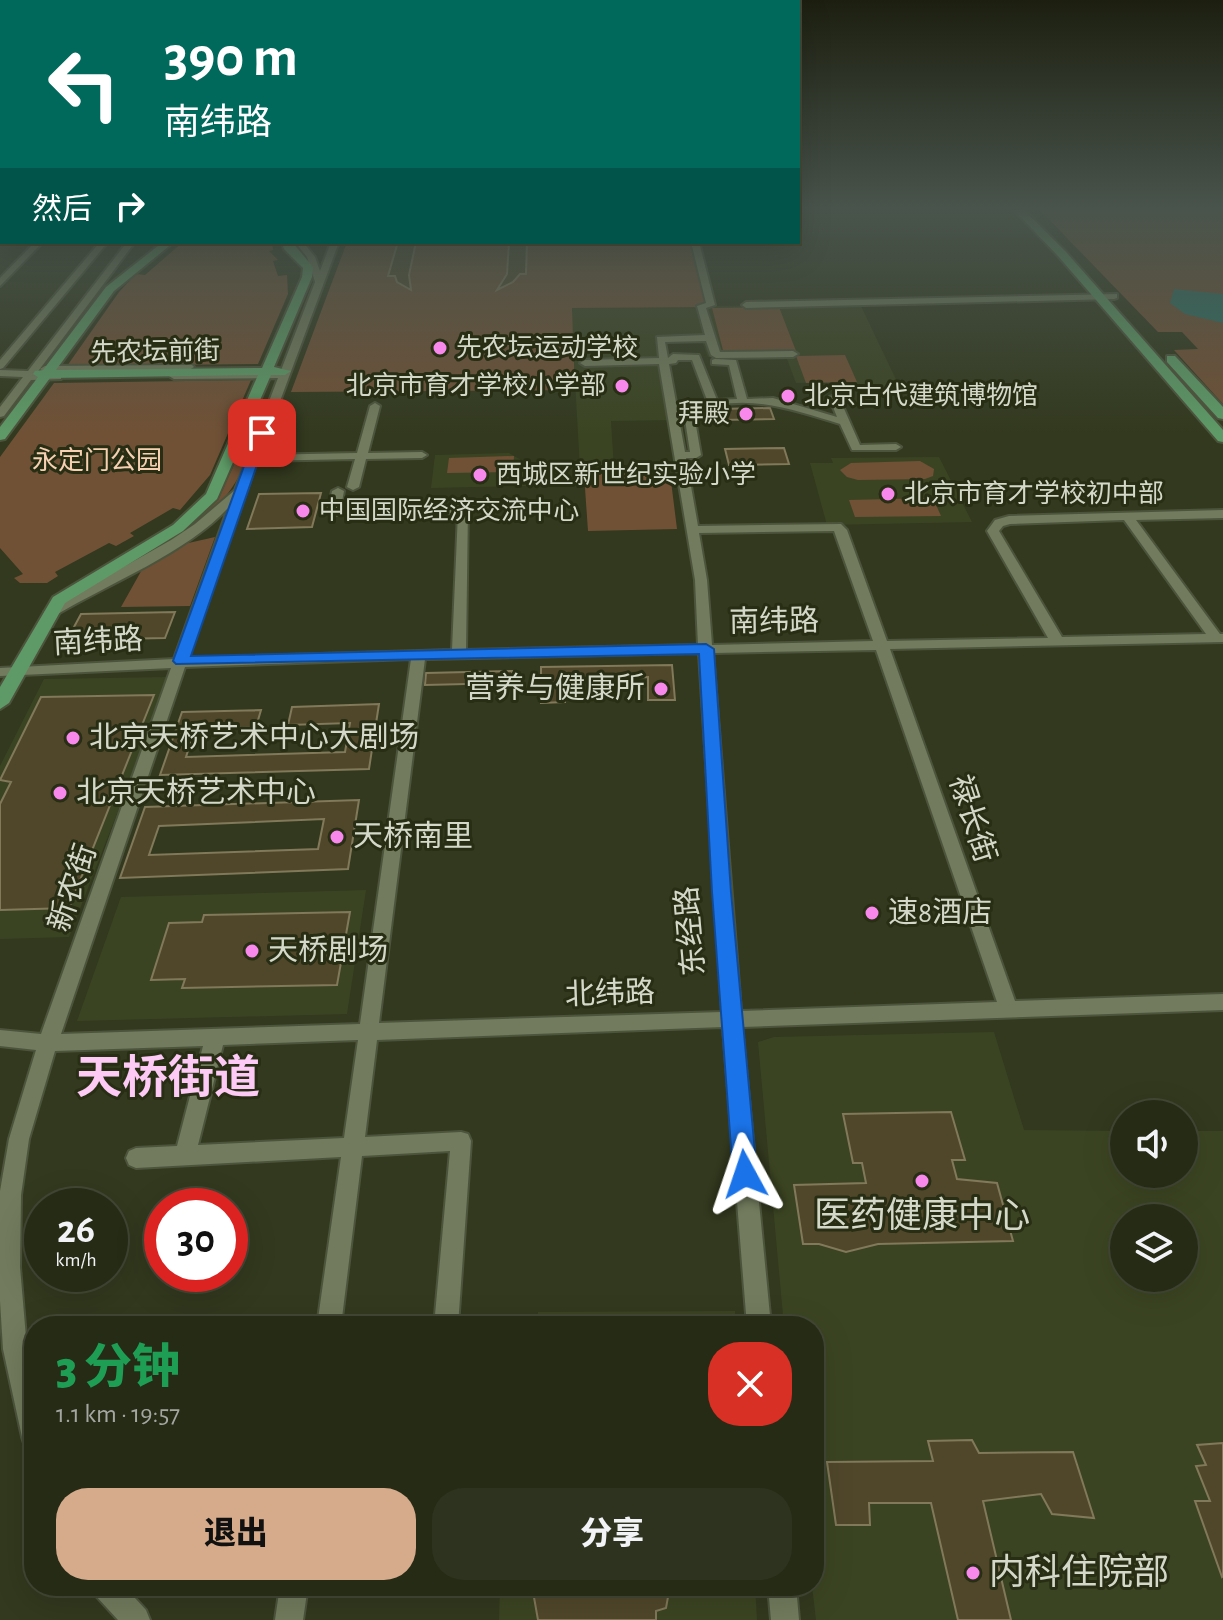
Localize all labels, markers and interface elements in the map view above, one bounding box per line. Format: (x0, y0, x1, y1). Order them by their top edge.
text: 390 m (164, 30, 298, 86)
icon: left (32, 32, 136, 136)
text: 南纬路 (164, 105, 272, 141)
icon: right (108, 184, 152, 228)
text: 然后 (32, 195, 92, 225)
place label: 先农坛运动学校 (456, 333, 638, 361)
street label: 先农坛前街 (90, 336, 220, 366)
marker: 先农坛运动学校 (431, 339, 449, 357)
place label: 北京市育才学校小学部 (346, 371, 606, 399)
marker: 北京市育才学校小学部 (613, 377, 631, 395)
place label: 北京古代建筑博物馆 (804, 381, 1038, 409)
marker: 北京古代建筑博物馆 (779, 387, 797, 405)
pin (228, 399, 296, 467)
place label: 拜殿 (678, 400, 730, 427)
marker: 拜殿 (737, 405, 755, 423)
icon: arrive (240, 411, 284, 455)
park label: 永定门公园 (32, 447, 162, 474)
place label: 西城区新世纪实验小学 (496, 460, 756, 488)
marker: 西城区新世纪实验小学 (471, 466, 489, 484)
place label: 北京市育才学校初中部 (904, 479, 1164, 507)
marker: 北京市育才学校初中部 (879, 485, 897, 503)
place label: 中国国际经济交流中心 (319, 496, 579, 524)
marker: 中国国际经济交流中心 (294, 502, 312, 520)
street label: 南纬路 (729, 604, 819, 638)
street label: 南纬路 (52, 623, 144, 659)
place label: 营养与健康所 (465, 672, 645, 704)
marker: 营养与健康所 (652, 680, 670, 698)
place label: 北京天桥艺术中心大剧场 (89, 721, 419, 753)
marker: 北京天桥艺术中心大剧场 (64, 729, 82, 747)
street label: 禄长街 (944, 771, 1002, 866)
place label: 北京天桥艺术中心 (76, 776, 316, 808)
marker: 北京天桥艺术中心 (51, 784, 69, 802)
place label: 天桥南里 (353, 820, 473, 852)
marker: 天桥南里 (328, 828, 346, 846)
street label: 新农街 (42, 840, 102, 935)
street label: 东经路 (670, 885, 710, 977)
place label: 速8酒店 (888, 896, 992, 928)
marker: 速8酒店 (863, 904, 881, 922)
place label: 天桥剧场 (268, 934, 388, 966)
marker: 天桥剧场 (243, 942, 261, 960)
street label: 北纬路 (564, 975, 655, 1011)
district label: 天桥街道 (76, 1053, 260, 1102)
map controls (1110, 1100, 1198, 1292)
button: sound (1110, 1100, 1198, 1188)
position arrow (703, 1132, 787, 1216)
marker: 医药健康中心 (913, 1172, 931, 1190)
speed limit sign: 30 (144, 1188, 248, 1292)
place label: 医药健康中心 (814, 1196, 1030, 1234)
button: layers (1110, 1204, 1198, 1292)
text: 26 (57, 1210, 95, 1250)
text: km/h (55, 1250, 97, 1270)
button: close (708, 1342, 792, 1426)
text: 3 分钟 (56, 1345, 180, 1393)
text: 1.1 km · 19:57 (56, 1401, 180, 1427)
button: 退出 (56, 1488, 416, 1580)
button: 分享 (432, 1488, 792, 1580)
place label: 内科住院部 (989, 1553, 1169, 1591)
marker: 内科住院部 (964, 1564, 982, 1582)

